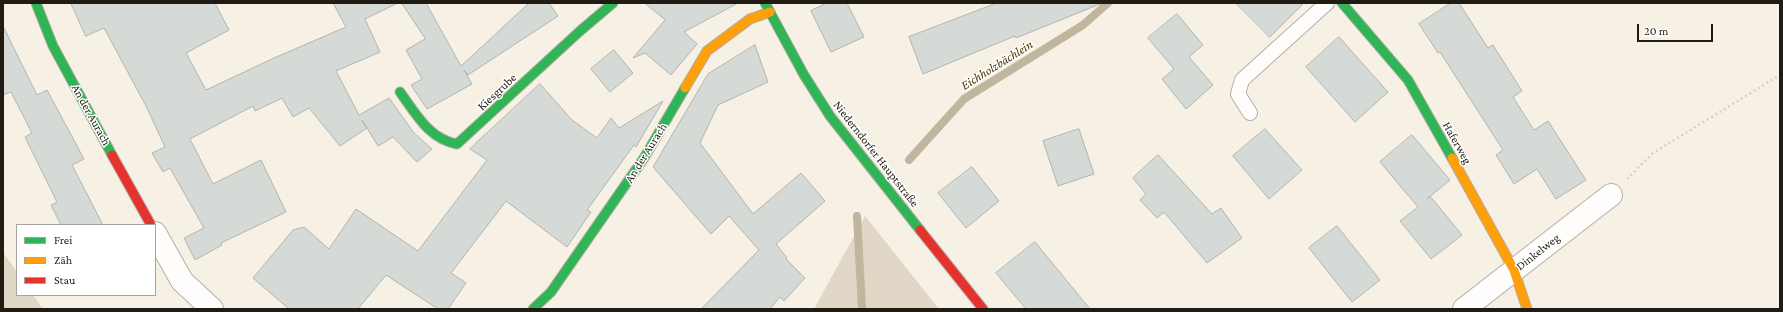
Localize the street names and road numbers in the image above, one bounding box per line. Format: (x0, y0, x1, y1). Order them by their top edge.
street label: Kiesgrube (475, 70, 519, 114)
street label: An der Aurach (68, 82, 114, 148)
street label: Niederndorfer Hauptstraße (830, 98, 922, 210)
street label: Haferweg (1439, 119, 1475, 167)
street label: An der Aurach (622, 121, 670, 185)
street label: Dinkelweg (1513, 230, 1563, 274)

